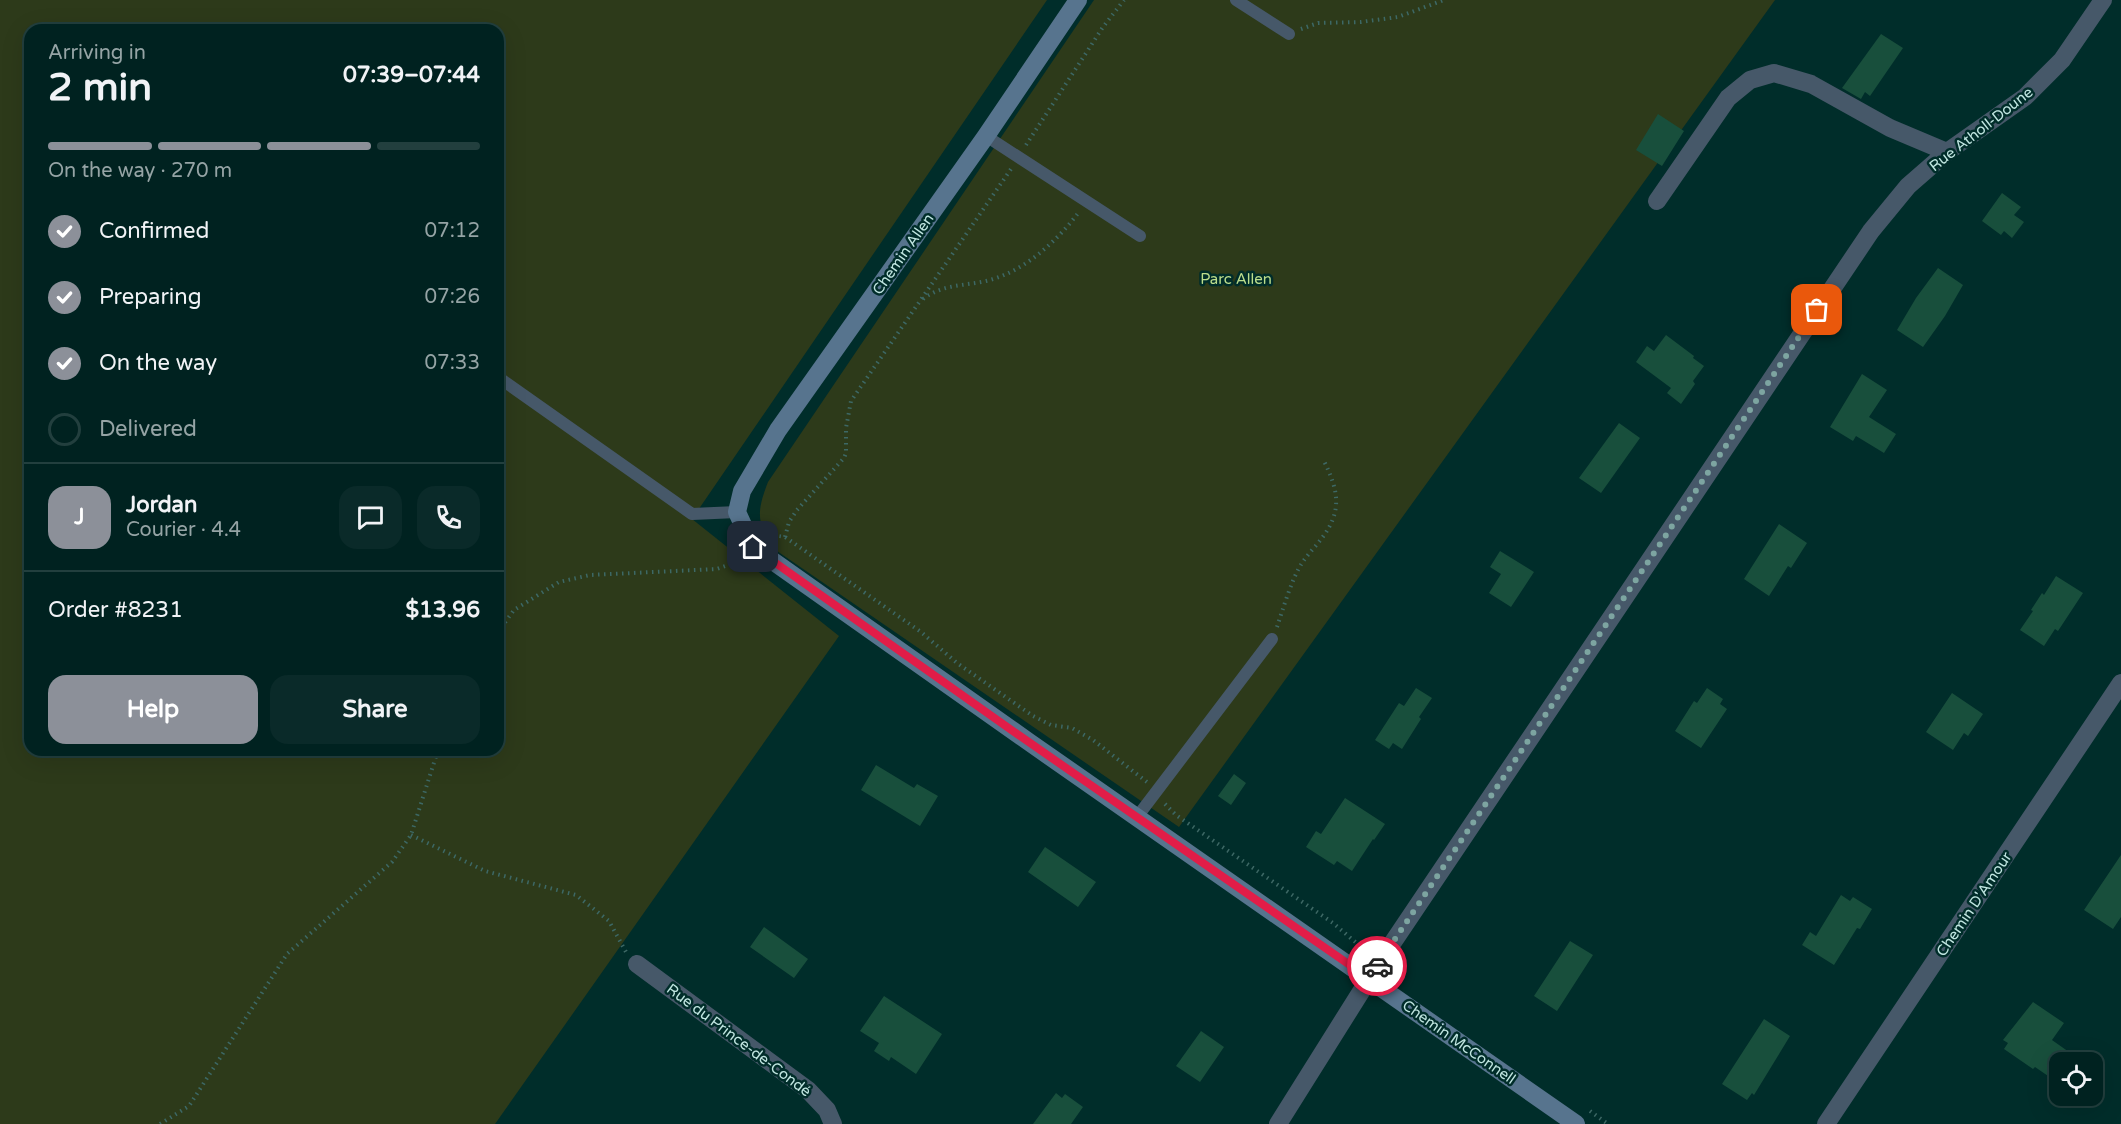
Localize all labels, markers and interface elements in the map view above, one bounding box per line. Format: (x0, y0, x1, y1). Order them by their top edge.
text: Arriving in (48, 41, 146, 65)
text: 07:39–07:44 (343, 62, 480, 88)
text: 2 min (48, 64, 152, 111)
street label: Rue Atholl-Doune (1926, 83, 2036, 175)
text: On the way · 270 m (48, 159, 232, 183)
street label: Chemin Allen (868, 210, 938, 298)
icon: check (48, 215, 81, 248)
text: Confirmed (99, 218, 209, 244)
text: 07:12 (425, 219, 480, 243)
park label: Parc Allen (1200, 270, 1272, 288)
icon: check (48, 281, 81, 314)
text: Preparing (99, 284, 202, 310)
pin (1791, 284, 1842, 335)
text: 07:26 (425, 285, 480, 309)
icon: bag (1800, 293, 1833, 326)
icon: check (48, 347, 81, 380)
text: On the way (99, 350, 217, 376)
text: 07:33 (425, 351, 480, 375)
text: Delivered (99, 416, 197, 442)
button: chat (339, 486, 402, 549)
button: phone (417, 486, 480, 549)
text: Jordan (126, 492, 197, 518)
text: J (74, 504, 85, 530)
text: Courier · 4.4 (126, 518, 241, 542)
pin (727, 521, 778, 572)
icon: home (736, 530, 769, 563)
text: Order #8231 (48, 597, 183, 623)
text: $13.96 (405, 597, 480, 623)
button: Help (48, 675, 258, 744)
button: Share (270, 675, 480, 744)
street label: Chemin D'Amour (1932, 848, 2016, 960)
courier (1347, 936, 1407, 996)
icon: car (1361, 950, 1394, 983)
street label: Rue du Prince-de-Condé (663, 980, 815, 1100)
street label: Chemin McConnell (1399, 996, 1519, 1088)
map controls (2049, 1052, 2103, 1106)
button: locate (2049, 1052, 2103, 1106)

